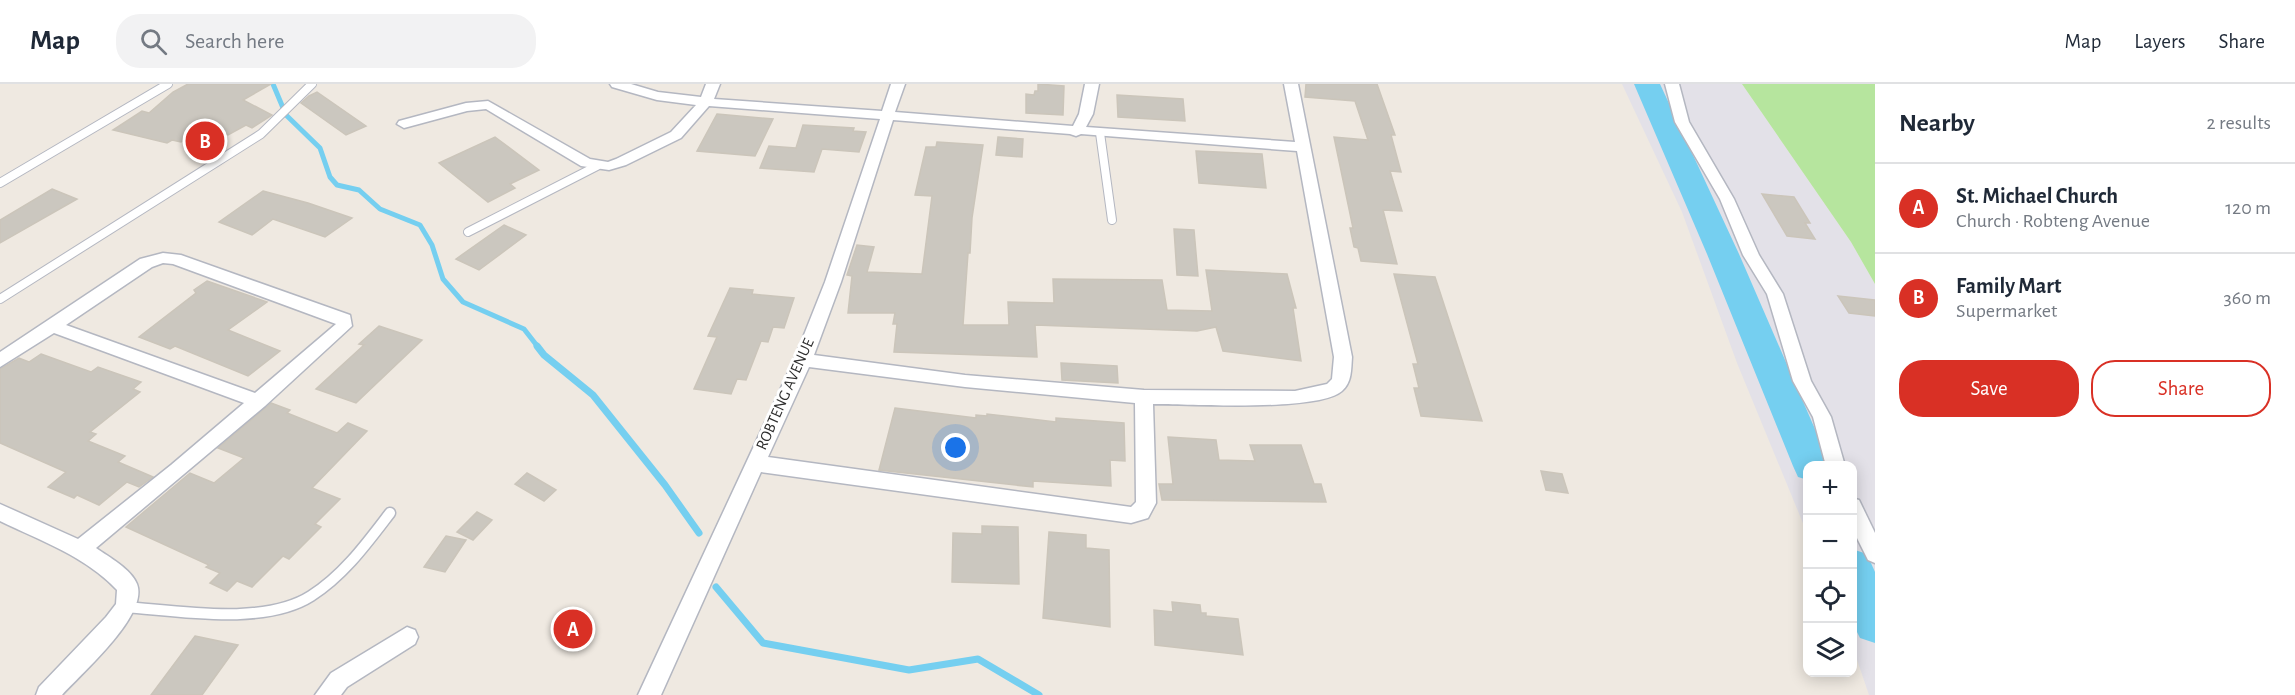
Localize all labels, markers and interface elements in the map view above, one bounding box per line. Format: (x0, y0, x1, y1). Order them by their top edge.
search box (116, 14, 536, 68)
icon: search (137, 25, 170, 58)
text: Map (30, 27, 80, 55)
text: Search here (185, 30, 284, 52)
text: Map (2065, 31, 2101, 52)
text: Layers (2134, 31, 2185, 52)
text: Share (2218, 31, 2265, 52)
text: Nearby (1899, 110, 1975, 136)
text: 2 results (2207, 113, 2271, 133)
pin: B (186, 118, 224, 164)
text: St. Michael Church (1956, 185, 2118, 207)
text: A (1913, 198, 1925, 218)
text: 120 m (2225, 198, 2271, 218)
text: Church · Robteng Avenue (1956, 211, 2150, 231)
text: Family Mart (1956, 275, 2061, 297)
text: B (1913, 288, 1924, 308)
text: 360 m (2224, 288, 2271, 308)
text: Supermarket (1956, 301, 2057, 321)
street label: ROBTENG AVENUE (753, 336, 817, 452)
button: Save (1899, 360, 2079, 417)
button: Share (2091, 360, 2271, 417)
your location (941, 433, 970, 462)
map controls (1803, 461, 1857, 677)
button: + (1803, 461, 1857, 515)
button: − (1803, 515, 1857, 569)
button: locate (1803, 569, 1857, 623)
pin: A (554, 606, 592, 652)
button: layers (1803, 623, 1857, 677)

